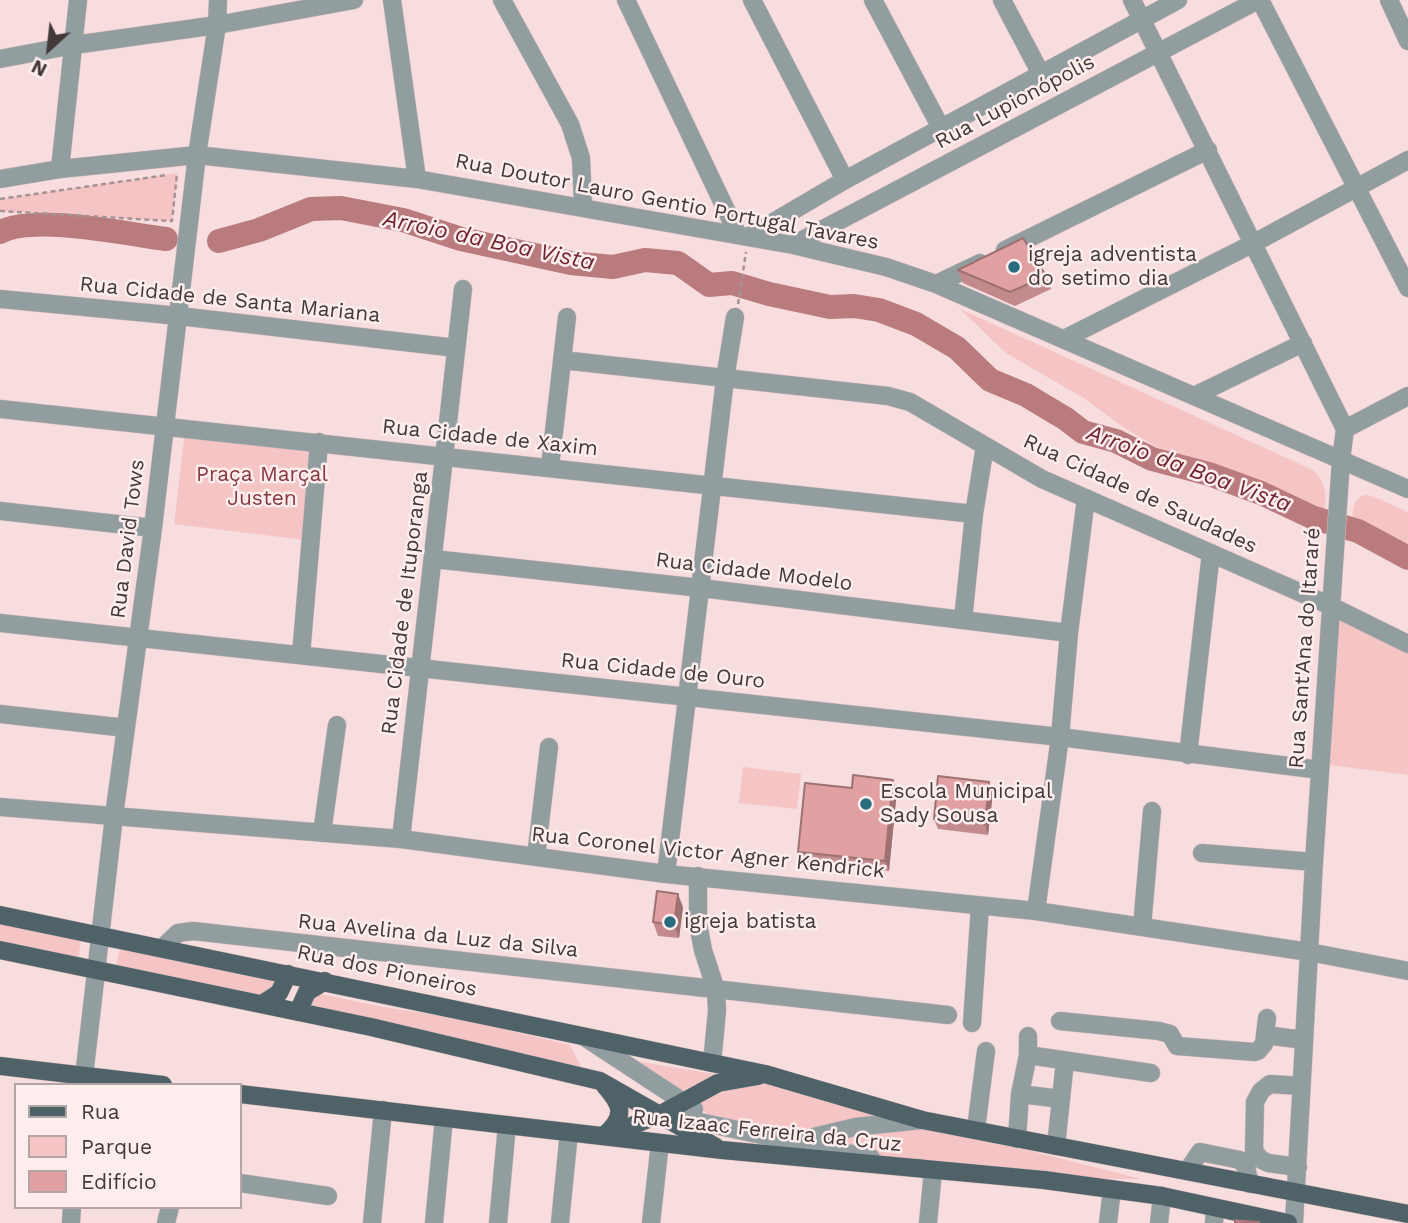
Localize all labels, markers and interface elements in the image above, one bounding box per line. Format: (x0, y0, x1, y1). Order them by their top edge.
north arrow (14, 14, 84, 84)
street label: Rua Lupionópolis (931, 49, 1099, 155)
text: N (28, 55, 51, 82)
street label: Rua Doutor Lauro Gentio Portugal Tavares (453, 149, 881, 255)
water label: Arroio da Boa Vista (381, 205, 597, 277)
place label: igreja adventista do setimo dia (1028, 242, 1197, 292)
marker: igreja adventista do setimo dia (1006, 259, 1022, 275)
street label: Rua Cidade de Santa Mariana (78, 272, 382, 328)
street label: Rua Cidade de Xaxim (381, 414, 599, 462)
water label: Arroio da Boa Vista (1083, 419, 1295, 519)
street label: Rua Cidade de Saudades (1019, 429, 1261, 559)
street label: Rua David Tows (106, 458, 150, 620)
park label: Praça Marçal Justen (196, 462, 328, 512)
street label: Rua Cidade de Ituporanga (376, 470, 434, 736)
street label: Rua Sant'Ana do Itararé (1284, 527, 1326, 769)
street label: Rua Cidade Modelo (654, 547, 854, 597)
street label: Rua Cidade de Ouro (560, 648, 766, 694)
place label: Escola Municipal Sady Sousa (880, 779, 1052, 829)
marker: Escola Municipal Sady Sousa (858, 796, 874, 812)
street label: Rua Coronel Victor Agner Kendrick (530, 822, 886, 884)
street label: Rua Avelina da Luz da Silva (297, 909, 579, 963)
place label: igreja batista (684, 909, 817, 935)
marker: igreja batista (662, 914, 678, 930)
street label: Rua dos Pioneiros (295, 940, 479, 1002)
legend (14, 1083, 242, 1209)
text: Rua (81, 1099, 120, 1124)
street label: Rua Izaac Ferreira da Cruz (631, 1104, 903, 1158)
text: Parque (81, 1134, 152, 1159)
text: Edifício (81, 1169, 157, 1194)

